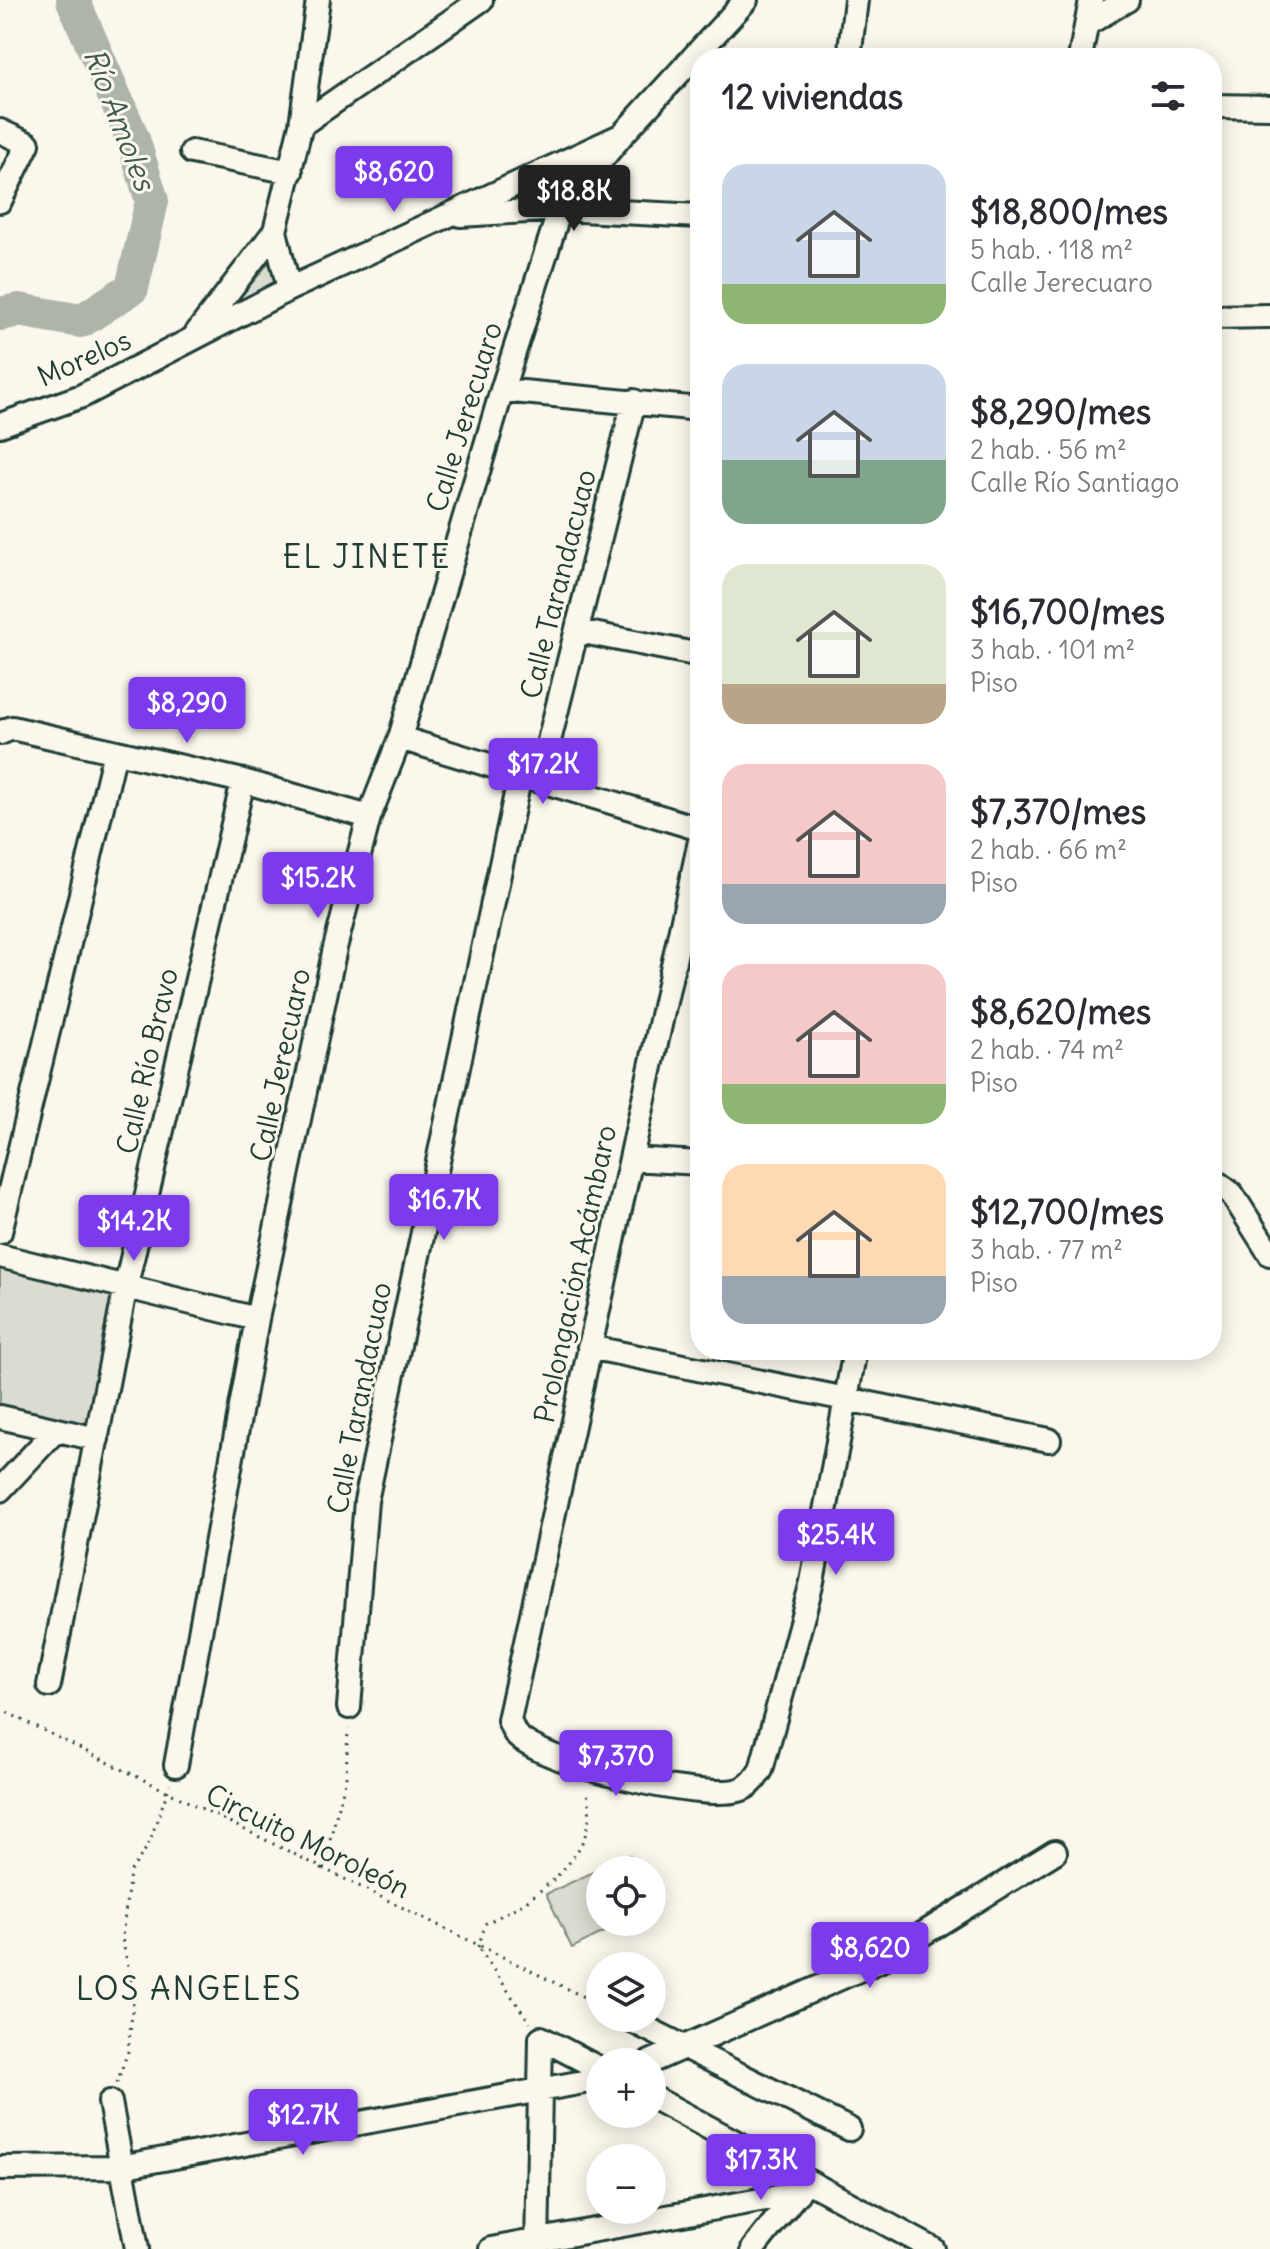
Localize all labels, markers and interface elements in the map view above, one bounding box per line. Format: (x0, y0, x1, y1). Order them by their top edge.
water label: Río Amoles (76, 43, 165, 197)
icon: filters (1146, 74, 1190, 118)
text: 12 viviendas (722, 75, 903, 118)
pin: $8,620 (329, 146, 459, 214)
text: $8,620 (353, 155, 435, 188)
pin: $18.8K (509, 165, 639, 233)
text: $18.8K (536, 174, 612, 207)
text: $18,800/mes (970, 190, 1168, 233)
icon: home (786, 196, 882, 292)
text: 5 hab. · 118 m² (970, 233, 1133, 266)
text: Calle Jerecuaro (970, 266, 1153, 299)
street label: Calle Jerecuaro (418, 318, 510, 516)
street label: Morelos (32, 321, 136, 395)
text: $8,290/mes (970, 390, 1151, 433)
icon: home (786, 396, 882, 492)
text: 2 hab. · 56 m² (970, 433, 1127, 466)
street label: Calle Tarandacuao (512, 466, 604, 702)
text: Calle Río Santiago (970, 466, 1179, 499)
district label: EL JINETE (282, 536, 452, 577)
text: $16,700/mes (970, 590, 1165, 633)
icon: home (786, 596, 882, 692)
text: 3 hab. · 101 m² (970, 633, 1135, 666)
text: Piso (970, 666, 1018, 699)
pin: $8,290 (122, 677, 252, 745)
text: $8,290 (146, 686, 228, 719)
pin: $17.2K (478, 738, 608, 806)
text: $17.2K (507, 747, 579, 780)
text: $7,370/mes (970, 790, 1146, 833)
icon: home (786, 796, 882, 892)
text: 2 hab. · 66 m² (970, 833, 1127, 866)
pin: $15.2K (253, 852, 383, 920)
text: $15.2K (281, 861, 355, 894)
text: Piso (970, 866, 1018, 899)
street label: Calle Río Bravo (108, 965, 186, 1157)
street label: Calle Jerecuaro (242, 965, 318, 1165)
text: $8,620/mes (970, 990, 1151, 1033)
icon: home (786, 996, 882, 1092)
text: 2 hab. · 74 m² (970, 1033, 1124, 1066)
text: Piso (970, 1066, 1018, 1099)
street label: Prolongación Acámbaro (526, 1122, 624, 1426)
pin: $16.7K (379, 1174, 509, 1242)
text: $16.7K (407, 1183, 481, 1216)
text: $12,700/mes (970, 1190, 1164, 1233)
pin: $14.2K (69, 1195, 199, 1263)
icon: home (786, 1196, 882, 1292)
text: $14.2K (96, 1204, 172, 1237)
text: 3 hab. · 77 m² (970, 1233, 1123, 1266)
text: Piso (970, 1266, 1018, 1299)
street label: Calle Tarandacuao (319, 1279, 399, 1517)
pin: $25.4K (771, 1509, 901, 1577)
text: $25.4K (796, 1518, 876, 1551)
pin: $7,370 (551, 1730, 681, 1798)
text: $7,370 (577, 1739, 655, 1772)
street label: Circuito Moroleón (200, 1776, 416, 1906)
map controls (586, 1856, 666, 2224)
button: locate (586, 1856, 666, 1936)
pin: $8,620 (805, 1922, 935, 1990)
text: $8,620 (829, 1931, 911, 1964)
button: layers (586, 1952, 666, 2032)
district label: LOS ANGELES (76, 1968, 302, 2009)
button: + (586, 2048, 666, 2128)
pin: $12.7K (238, 2089, 368, 2157)
text: $12.7K (267, 2098, 339, 2131)
pin: $17.3K (696, 2134, 826, 2202)
text: $17.3K (724, 2143, 798, 2176)
button: − (586, 2144, 666, 2224)

